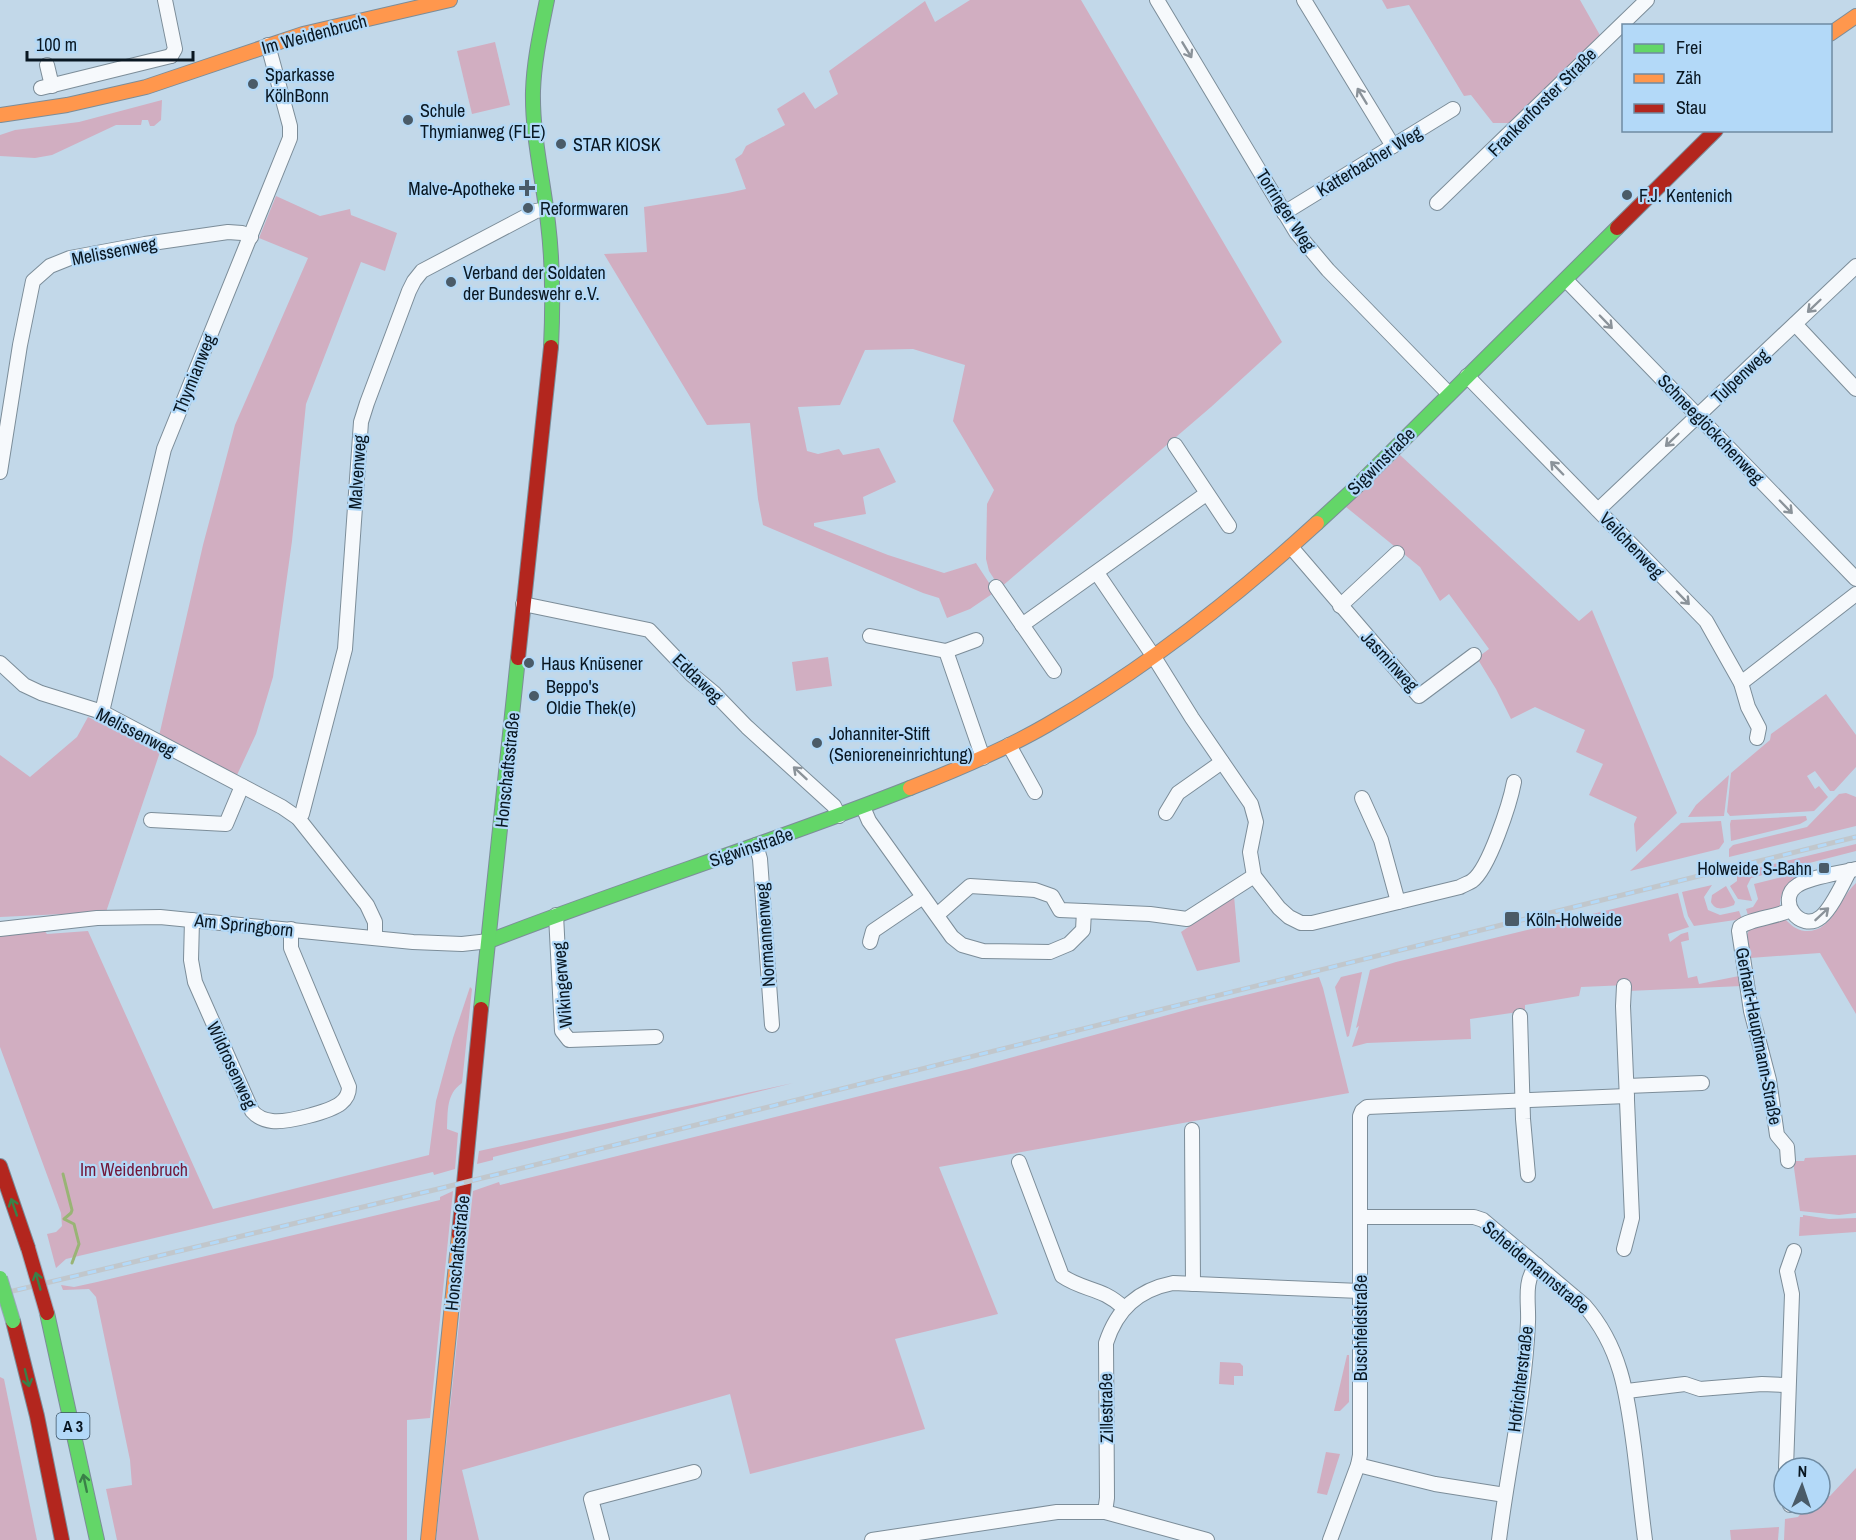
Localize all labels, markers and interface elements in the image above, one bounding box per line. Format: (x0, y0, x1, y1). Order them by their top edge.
street label: Im Weidenbruch (259, 8, 369, 60)
scale bar (27, 24, 194, 62)
legend (1622, 24, 1832, 132)
text: 100 m (36, 32, 77, 57)
text: Frei (1676, 35, 1702, 60)
one-way arrow (1181, 41, 1193, 58)
street label: Frankenforster Straße (1482, 42, 1602, 162)
place label: Sparkasse KölnBonn (265, 62, 335, 108)
text: Zäh (1676, 65, 1701, 90)
marker: Sparkasse KölnBonn (246, 77, 260, 91)
one-way arrow (1356, 88, 1368, 105)
text: Stau (1676, 95, 1706, 120)
place label: Schule Thymianweg (FLE) (420, 98, 546, 144)
marker: Schule Thymianweg (FLE) (401, 113, 415, 127)
street label: Katterbacher Weg (1312, 119, 1427, 202)
place label: STAR KIOSK (573, 132, 661, 157)
marker: STAR KIOSK (554, 137, 568, 151)
street label: Torringer Weg (1250, 164, 1322, 257)
place label: Malve-Apotheke (408, 176, 515, 201)
marker: Malve-Apotheke (520, 181, 534, 195)
place label: F.J. Kentenich (1639, 183, 1733, 208)
marker: F.J. Kentenich (1620, 188, 1634, 202)
place label: Reformwaren (540, 196, 629, 221)
marker: Reformwaren (521, 201, 535, 215)
street label: Melissenweg (69, 230, 159, 271)
place label: Verband der Soldaten der Bundeswehr e.V. (463, 260, 606, 306)
marker: Verband der Soldaten der Bundeswehr e.V. (444, 275, 458, 289)
one-way arrow (1806, 299, 1821, 314)
one-way arrow (1599, 314, 1614, 329)
street label: Thymianweg (167, 329, 222, 418)
street label: Tulpenweg (1706, 342, 1775, 409)
street label: Schneeglöckchenweg (1652, 369, 1770, 490)
street label: Sigwinstraße (1341, 421, 1421, 501)
street label: Malvenweg (342, 433, 372, 510)
one-way arrow (1665, 433, 1680, 447)
one-way arrow (1550, 461, 1565, 476)
one-way arrow (1779, 499, 1793, 514)
street label: Veilchenweg (1594, 506, 1671, 584)
one-way arrow (1676, 590, 1690, 605)
street label: Jasminweg (1355, 625, 1425, 697)
street label: Eddaweg (667, 648, 729, 709)
place label: Haus Knüsener (541, 651, 643, 676)
marker: Haus Knüsener (522, 656, 536, 670)
place label: Beppo's Oldie Thek(e) (546, 674, 636, 720)
marker: Beppo's Oldie Thek(e) (527, 689, 541, 703)
street label: Melissenweg (92, 701, 181, 763)
street label: Honschaftsstraße (489, 711, 525, 829)
place label: Johanniter-Stift (Senioreneinrichtung) (829, 721, 973, 767)
marker: Johanniter-Stift (Senioreneinrichtung) (810, 736, 824, 750)
one-way arrow (792, 766, 807, 781)
street label: Sigwinstraße (706, 821, 796, 873)
place label: Holweide S-Bahn (1697, 856, 1812, 881)
marker: Holweide S-Bahn (1817, 861, 1831, 875)
street label: Normannenweg (749, 881, 781, 988)
street label: Am Springborn (192, 907, 295, 943)
place label: Köln-Holweide (1526, 907, 1622, 932)
one-way arrow (1814, 907, 1829, 921)
marker: Köln-Holweide (1503, 910, 1521, 928)
street label: Wikingerweg (546, 940, 578, 1029)
street label: Gerhart-Hauptmann-Straße (1730, 945, 1788, 1127)
street label: Wildrosenweg (201, 1017, 263, 1113)
park label: Im Weidenbruch (80, 1157, 188, 1182)
street label: Honschaftsstraße (439, 1194, 475, 1312)
one-way arrow (8, 1198, 19, 1217)
street label: Scheidemannstraße (1477, 1215, 1595, 1319)
one-way arrow (32, 1271, 43, 1290)
street label: Buschfeldstraße (1348, 1275, 1373, 1381)
street label: Hofrichterstraße (1501, 1325, 1539, 1433)
one-way arrow (22, 1368, 33, 1387)
street label: Zillestraße (1093, 1373, 1119, 1443)
road number: A 3 (56, 1413, 90, 1439)
north arrow (1772, 1456, 1832, 1516)
text: N (1797, 1460, 1808, 1482)
one-way arrow (78, 1473, 90, 1492)

